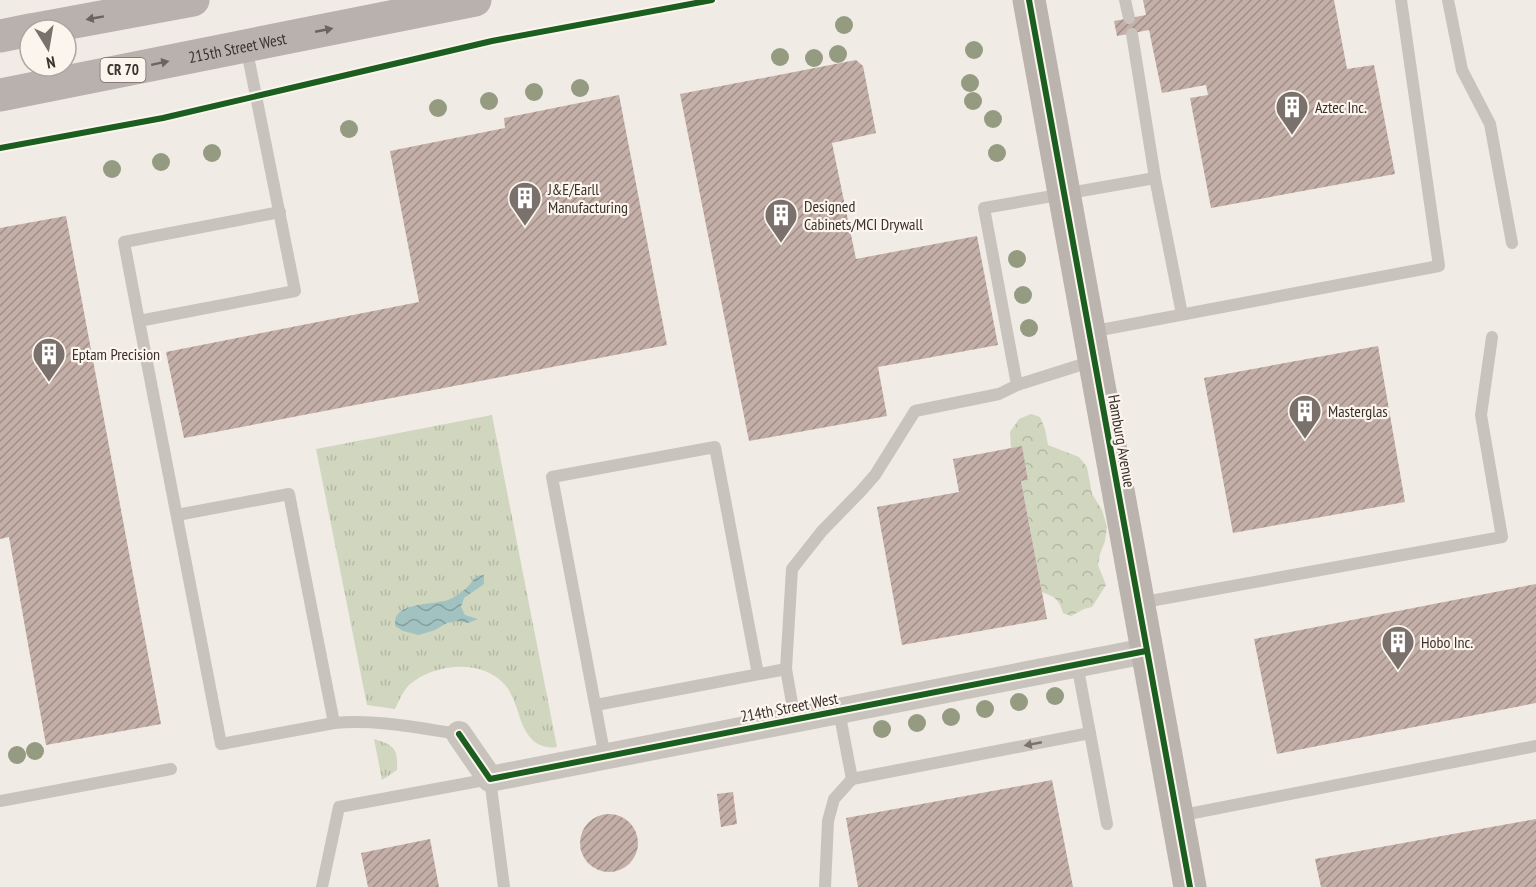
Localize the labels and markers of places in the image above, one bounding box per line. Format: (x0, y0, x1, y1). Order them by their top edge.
building icon: Aztec Inc. (1274, 89, 1310, 136)
place label: Aztec Inc. (1315, 97, 1367, 117)
place label: J&E/Earll Manufacturing (547, 179, 628, 217)
building icon: J&E/Earll Manufacturing (507, 180, 543, 227)
place label: Designed Cabinets/MCI Drywall (804, 196, 923, 234)
building icon: Designed Cabinets/MCI Drywall (763, 197, 799, 244)
building icon: Eptam Precision (31, 336, 67, 383)
place label: Eptam Precision (72, 344, 160, 364)
building icon: Masterglas (1287, 393, 1323, 440)
place label: Masterglas (1328, 401, 1388, 421)
building icon: Hobo Inc. (1380, 624, 1416, 671)
place label: Hobo Inc. (1421, 632, 1473, 652)

